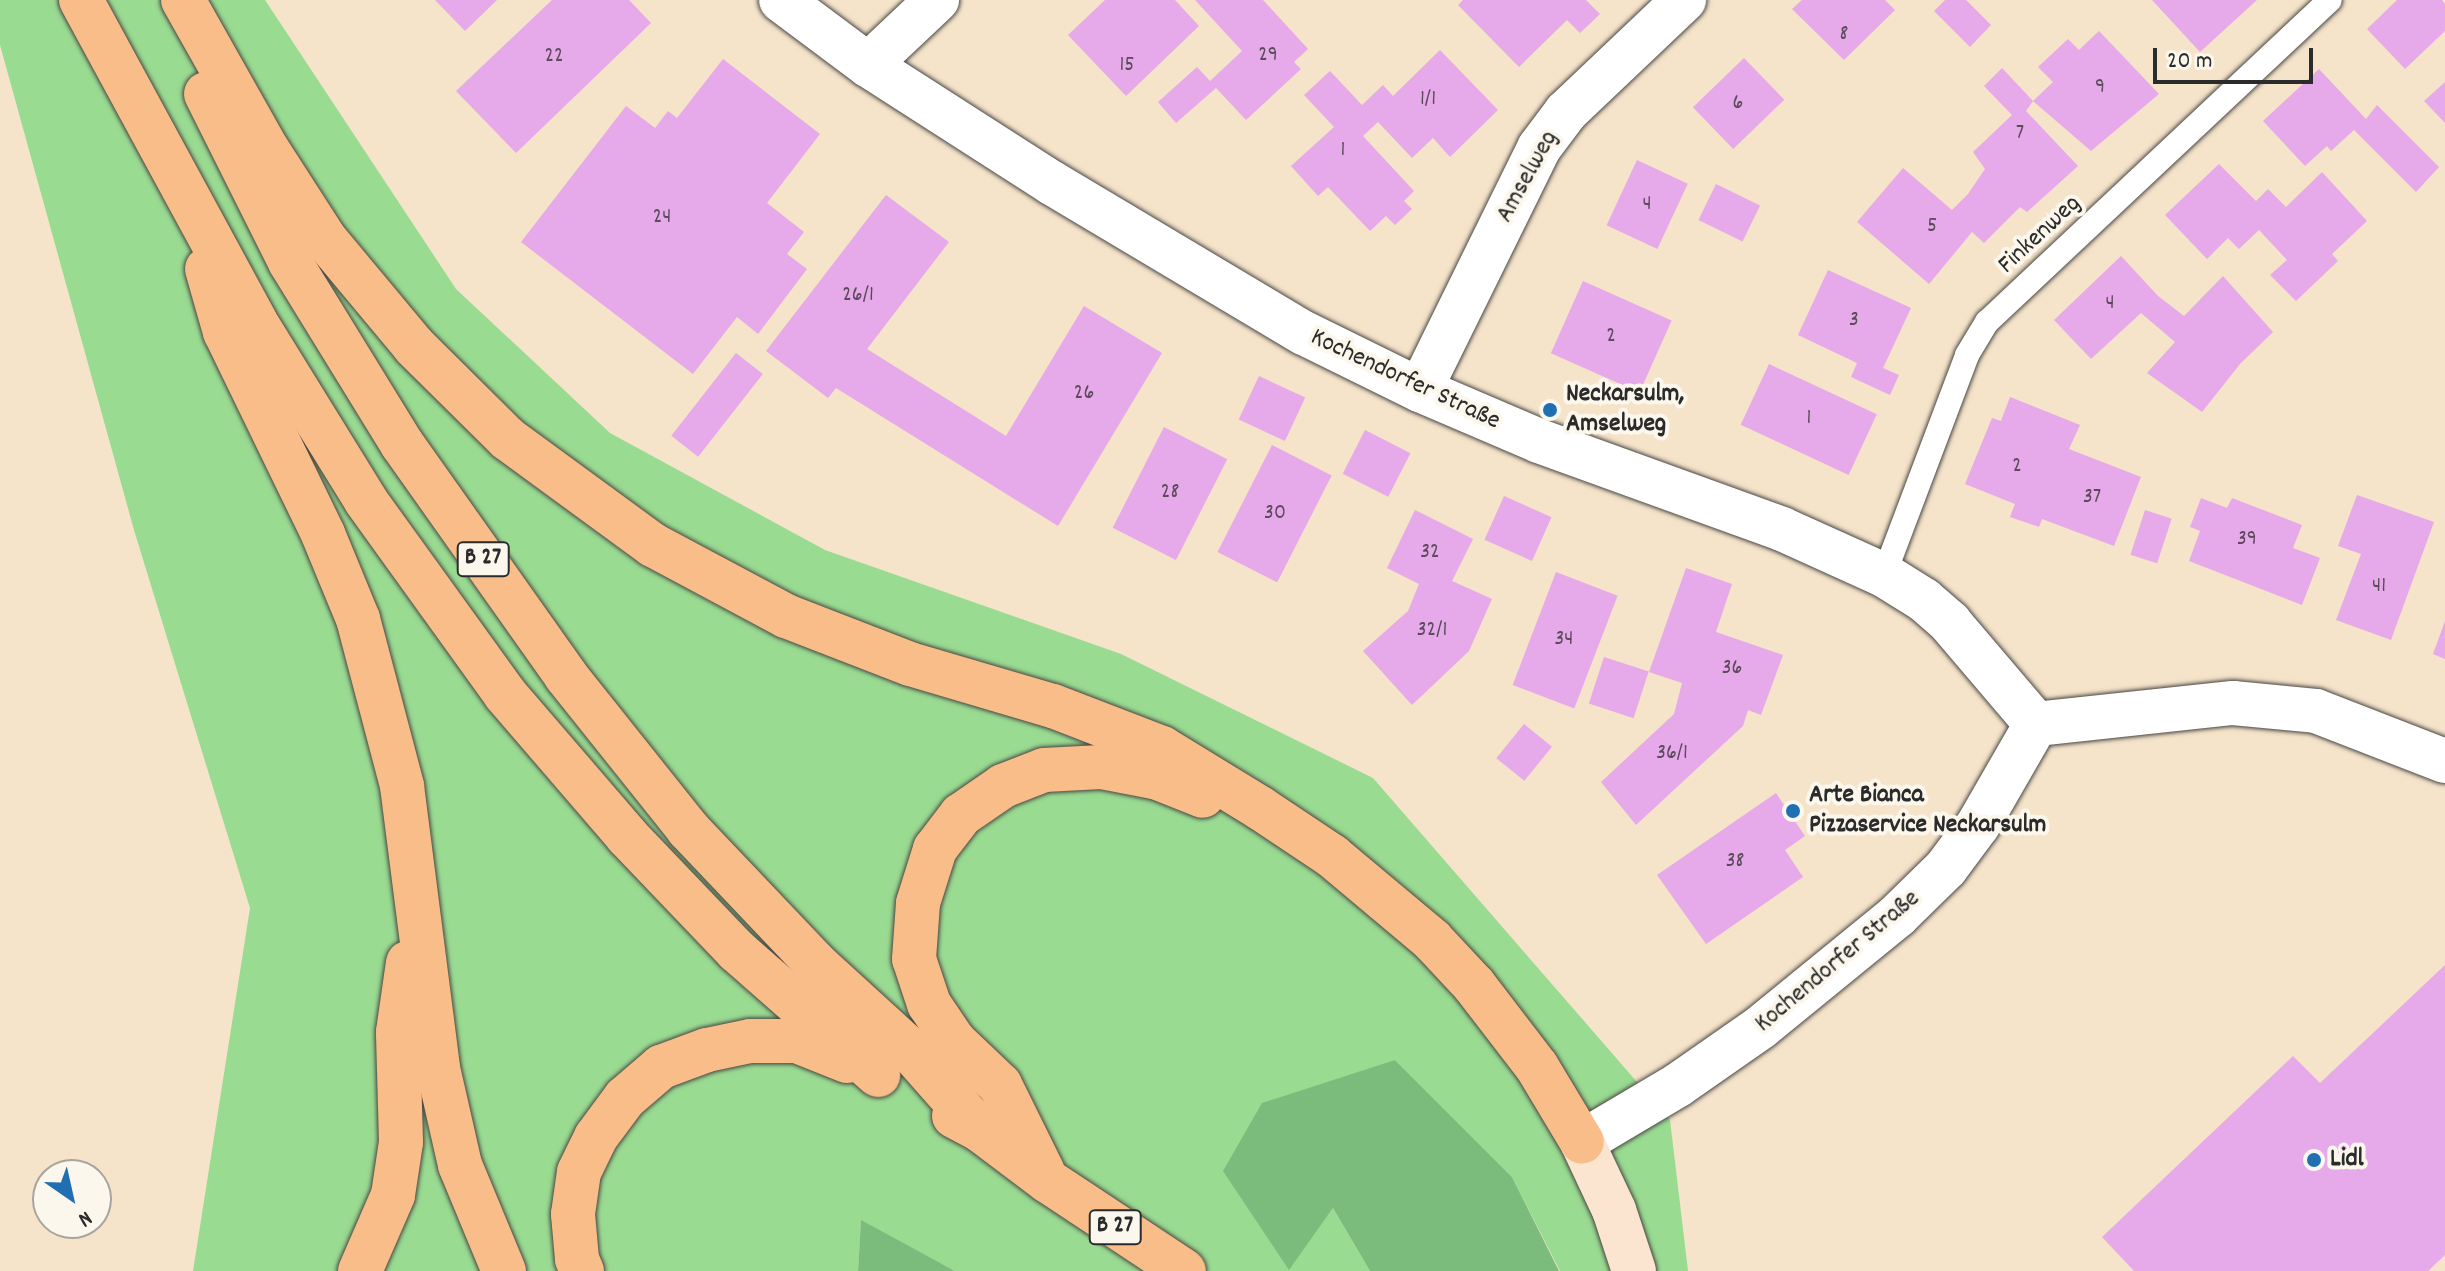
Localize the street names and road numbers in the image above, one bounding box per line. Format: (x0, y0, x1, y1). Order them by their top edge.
street label: Amselweg (1490, 126, 1566, 228)
street label: Finkenweg (1992, 189, 2088, 281)
street label: Kochendorfer Straße (1305, 322, 1505, 438)
road number: B 27 (455, 539, 511, 579)
street label: Kochendorfer Straße (1749, 884, 1927, 1040)
road number: B 27 (1087, 1207, 1143, 1247)

